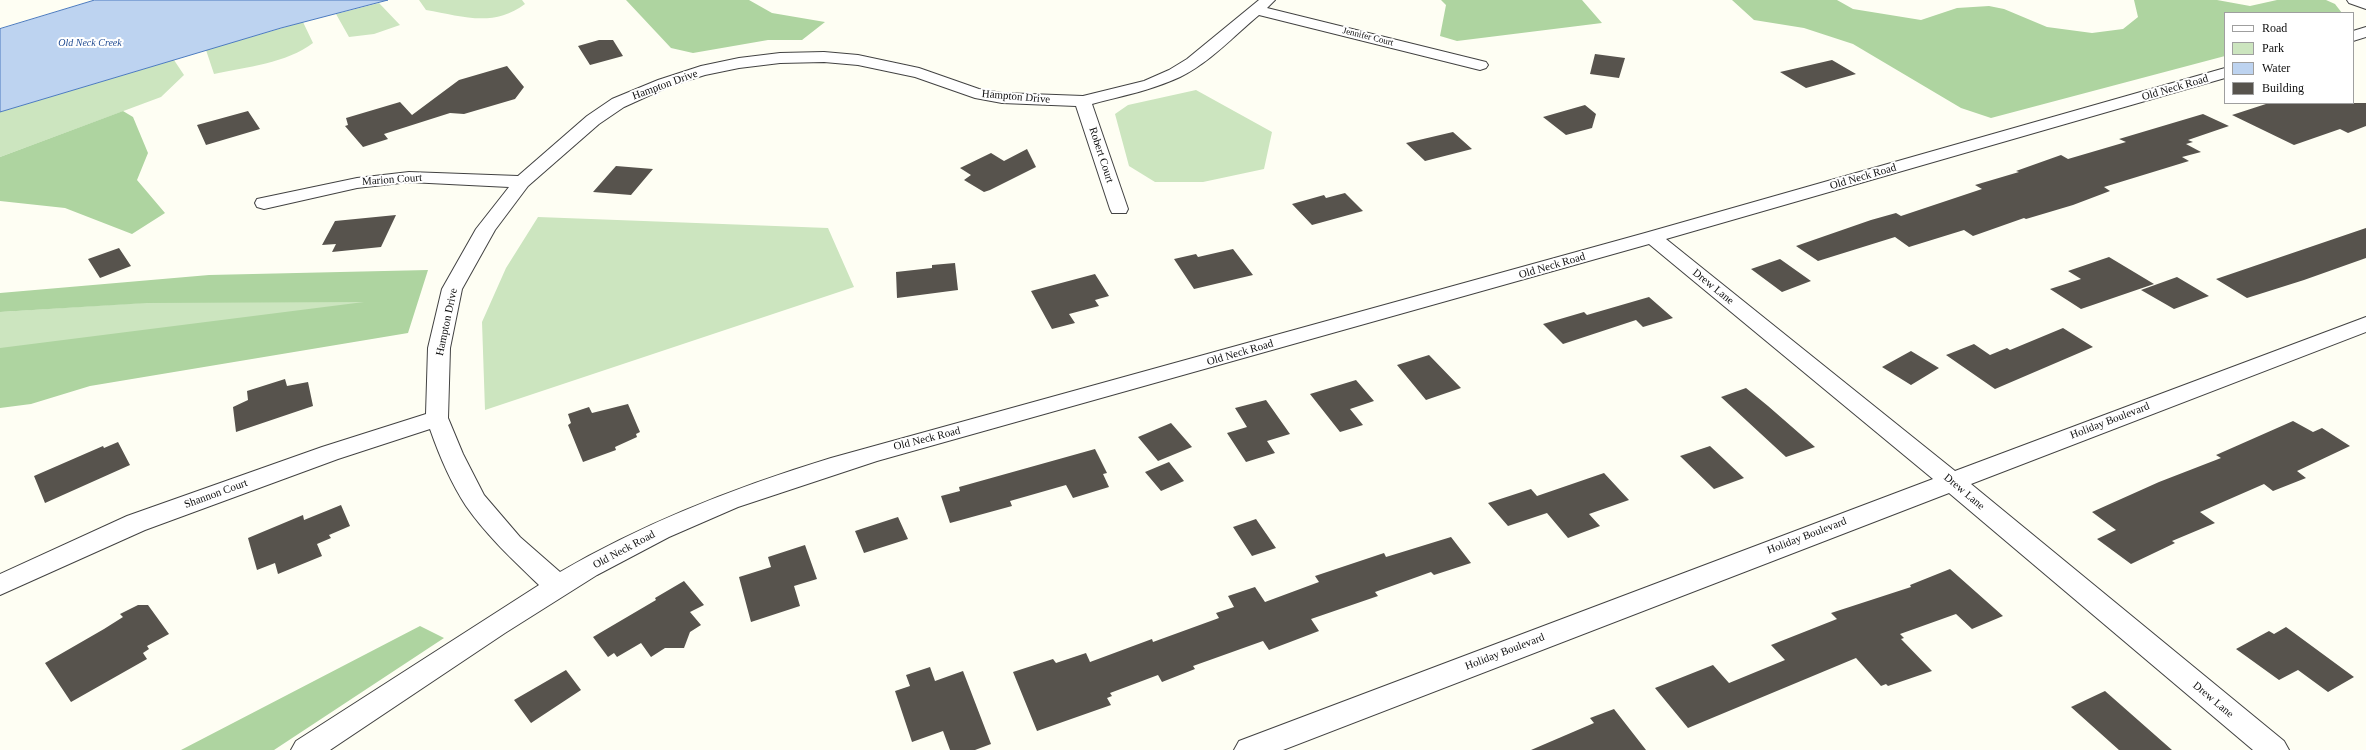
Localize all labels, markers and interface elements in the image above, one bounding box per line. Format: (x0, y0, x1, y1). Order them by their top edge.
legend (2224, 12, 2354, 104)
text: Road (2262, 21, 2287, 35)
street label: Jennifer Court (1342, 26, 1394, 48)
water label: Old Neck Creek (58, 37, 122, 49)
text: Park (2262, 41, 2284, 55)
text: Water (2262, 61, 2290, 75)
street label: Hampton Drive (630, 67, 700, 103)
street label: Old Neck Road (2140, 72, 2210, 104)
text: Building (2262, 81, 2304, 95)
street label: Hampton Drive (981, 87, 1051, 107)
street label: Robert Court (1086, 126, 1116, 184)
street label: Old Neck Road (1828, 161, 1898, 193)
street label: Marion Court (362, 171, 422, 189)
street label: Old Neck Road (1517, 250, 1587, 282)
street label: Drew Lane (1690, 266, 1736, 308)
street label: Hampton Drive (433, 287, 461, 357)
street label: Old Neck Road (1205, 337, 1275, 369)
street label: Holiday Boulevard (2068, 400, 2152, 442)
street label: Old Neck Road (892, 424, 962, 454)
street label: Drew Lane (1941, 471, 1987, 513)
street label: Shannon Court (183, 476, 249, 512)
street label: Holiday Boulevard (1765, 515, 1849, 557)
street label: Old Neck Road (591, 528, 657, 572)
street label: Holiday Boulevard (1463, 631, 1547, 673)
street label: Drew Lane (2190, 679, 2236, 721)

